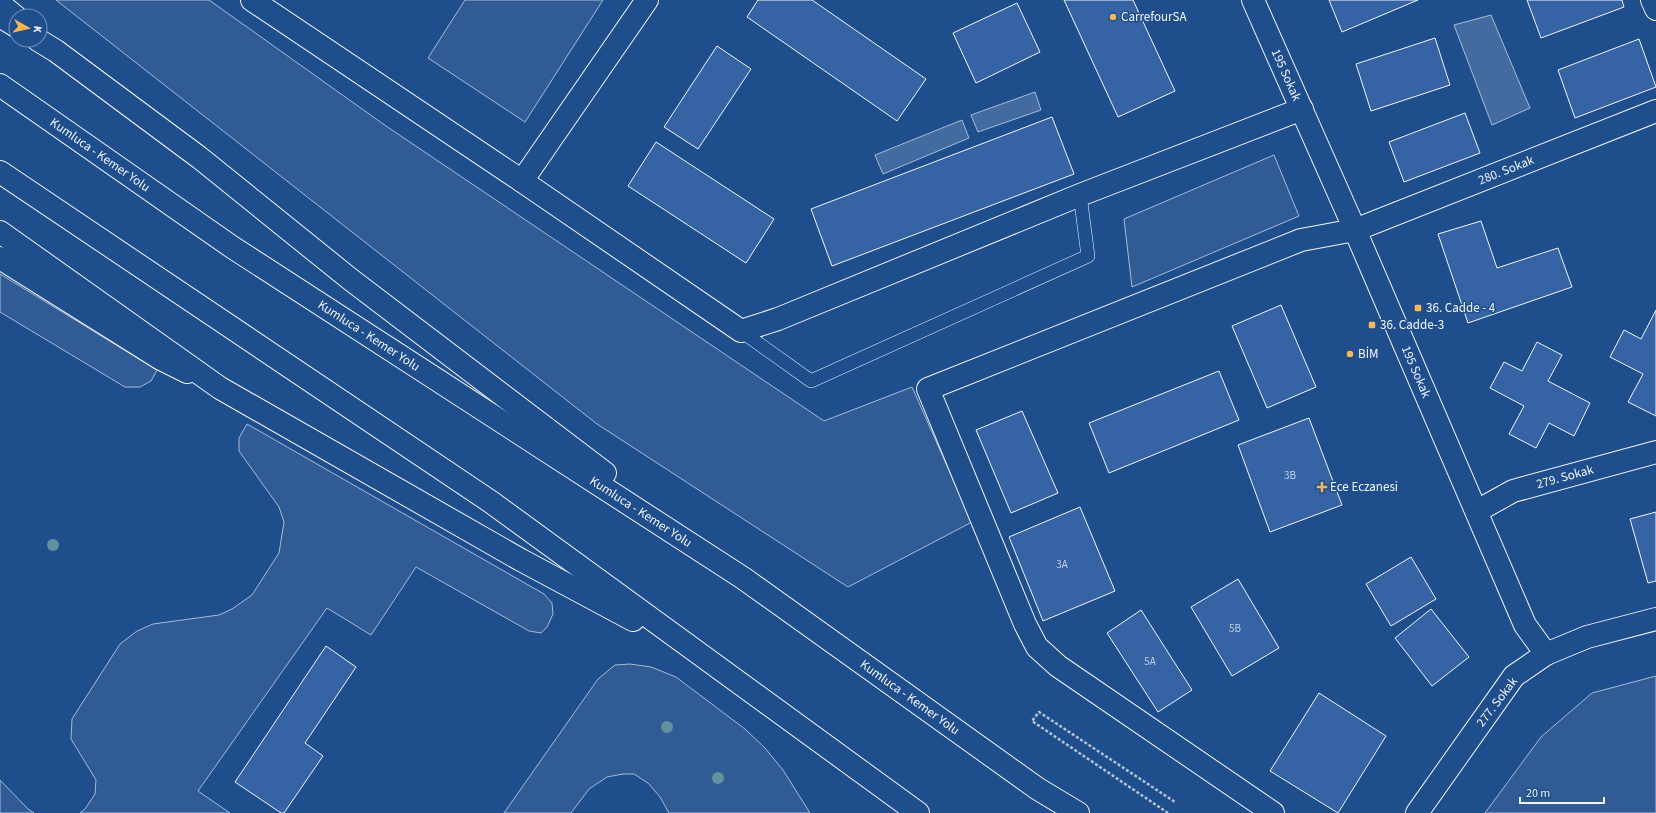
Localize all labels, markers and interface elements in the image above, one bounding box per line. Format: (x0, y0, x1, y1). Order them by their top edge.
north arrow (8, 8, 48, 48)
place label: CarrefourSA (1121, 8, 1188, 26)
marker: CarrefourSA (1108, 12, 1118, 22)
text: K (29, 25, 45, 34)
street label: 195 Sokak (1267, 46, 1306, 104)
street label: Kumluca - Kemer Yolu (46, 114, 154, 196)
street label: 280. Sokak (1476, 151, 1537, 189)
street label: Kumluca - Kemer Yolu (314, 296, 424, 375)
place label: 36. Cadde - 4 (1426, 299, 1496, 317)
marker: 36. Cadde - 4 (1413, 303, 1423, 313)
place label: 36. Cadde-3 (1380, 316, 1444, 334)
marker: 36. Cadde-3 (1367, 320, 1377, 330)
street label: 195 Sokak (1397, 343, 1435, 401)
place label: BİM (1358, 345, 1379, 363)
marker: BİM (1345, 349, 1355, 359)
street label: 279. Sokak (1534, 460, 1596, 493)
house number: 3B (1284, 468, 1296, 483)
street label: Kumluca - Kemer Yolu (586, 472, 695, 552)
place label: Ece Eczanesi (1330, 478, 1398, 496)
marker: Ece Eczanesi (1317, 482, 1327, 492)
house number: 3A (1056, 557, 1068, 572)
house number: 5B (1229, 621, 1241, 636)
house number: 5A (1144, 654, 1156, 669)
street label: Kumluca - Kemer Yolu (856, 656, 963, 739)
street label: 277. Sokak (1472, 673, 1522, 731)
scale bar (1520, 779, 1604, 805)
text: 20 m (1526, 785, 1550, 802)

